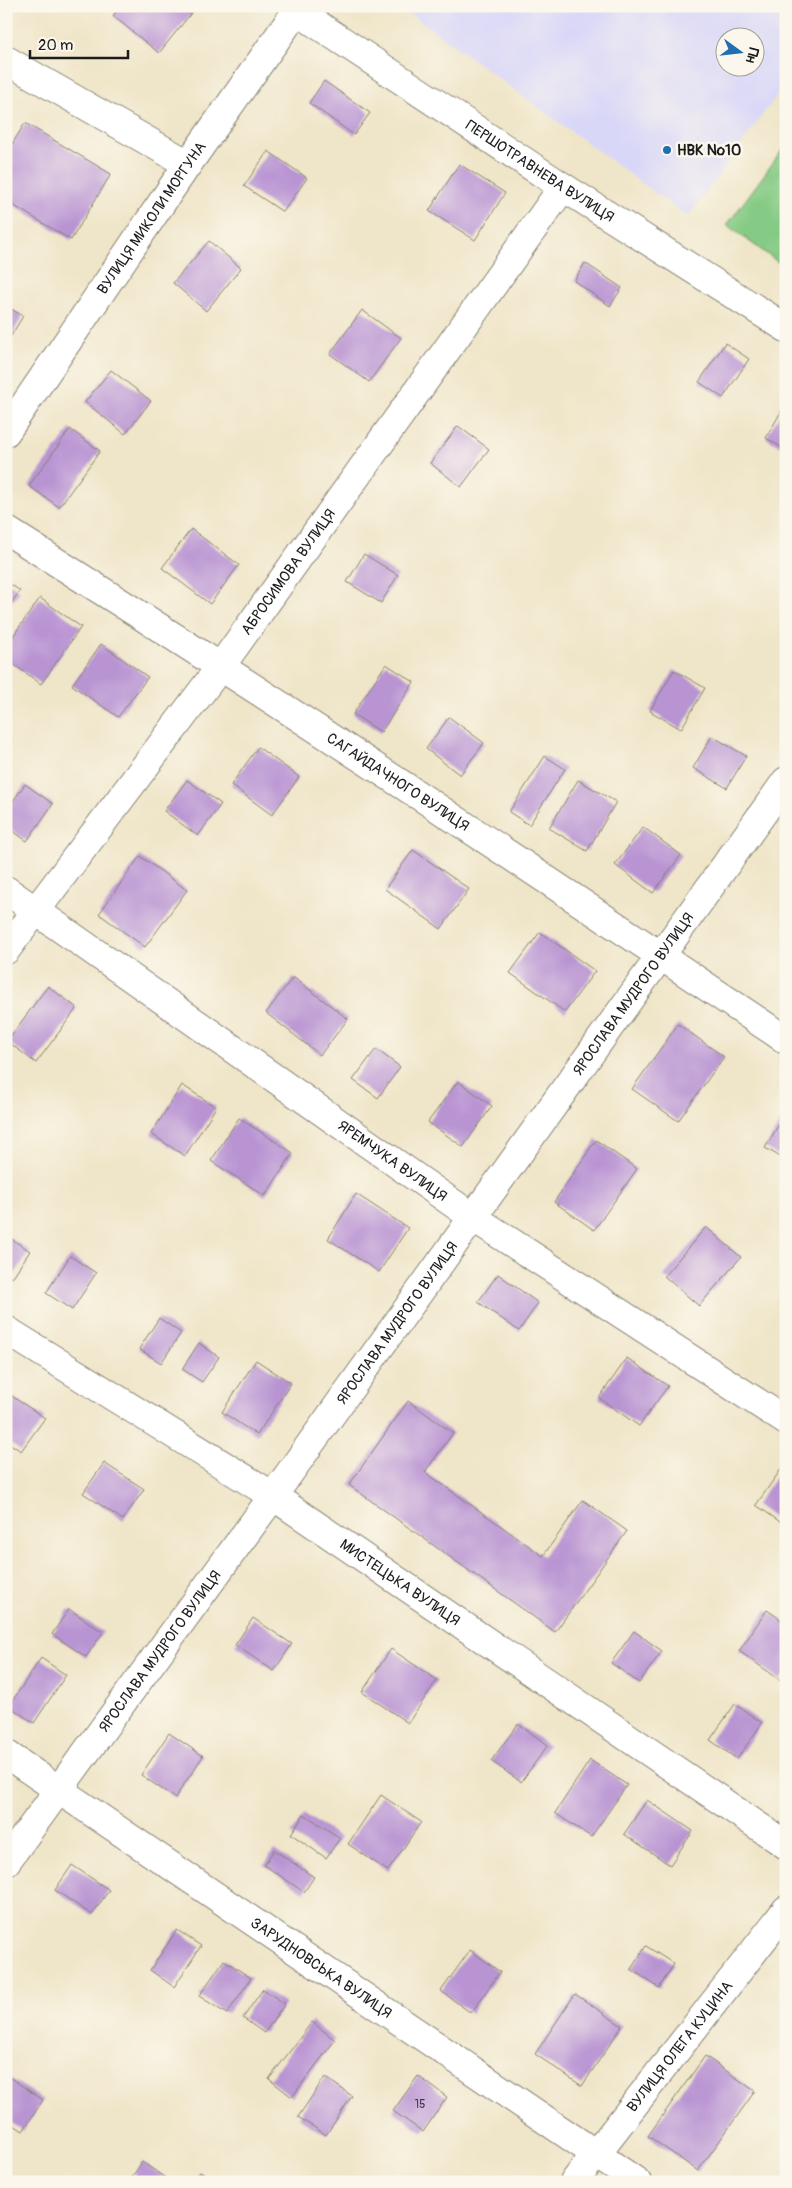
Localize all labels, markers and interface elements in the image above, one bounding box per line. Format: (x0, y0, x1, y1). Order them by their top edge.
scale bar (30, 28, 128, 60)
north arrow (714, 28, 764, 78)
text: 20 m (38, 36, 73, 55)
text: Пн (742, 46, 762, 65)
street label: ПЕРШОТРАВНЕВА ВУЛИЦЯ (462, 116, 618, 227)
street label: ВУЛИЦЯ МИКОЛИ МОРГУНА (93, 138, 211, 298)
place label: НВК №10 (677, 141, 741, 160)
marker: НВК №10 (661, 144, 673, 156)
street label: АБРОСИМОВА ВУЛИЦЯ (237, 505, 340, 639)
street label: САГАЙДАЧНОГО ВУЛИЦЯ (323, 729, 473, 836)
street label: ЯРОСЛАВА МУДРОГО ВУЛИЦЯ (569, 909, 698, 1079)
street label: ЯРЕМЧУКА ВУЛИЦЯ (334, 1116, 451, 1206)
street label: ЯРОСЛАВА МУДРОГО ВУЛИЦЯ (333, 1238, 462, 1408)
street label: МИСТЕЦЬКА ВУЛИЦЯ (336, 1535, 464, 1630)
street label: ЯРОСЛАВА МУДРОГО ВУЛИЦЯ (95, 1567, 226, 1736)
street label: ЗАРУДНОВСЬКА ВУЛИЦЯ (247, 1914, 395, 2023)
street label: ВУЛИЦЯ ОЛЕГА КУЦИНА (623, 1977, 737, 2116)
house number: 15 (414, 2097, 426, 2112)

